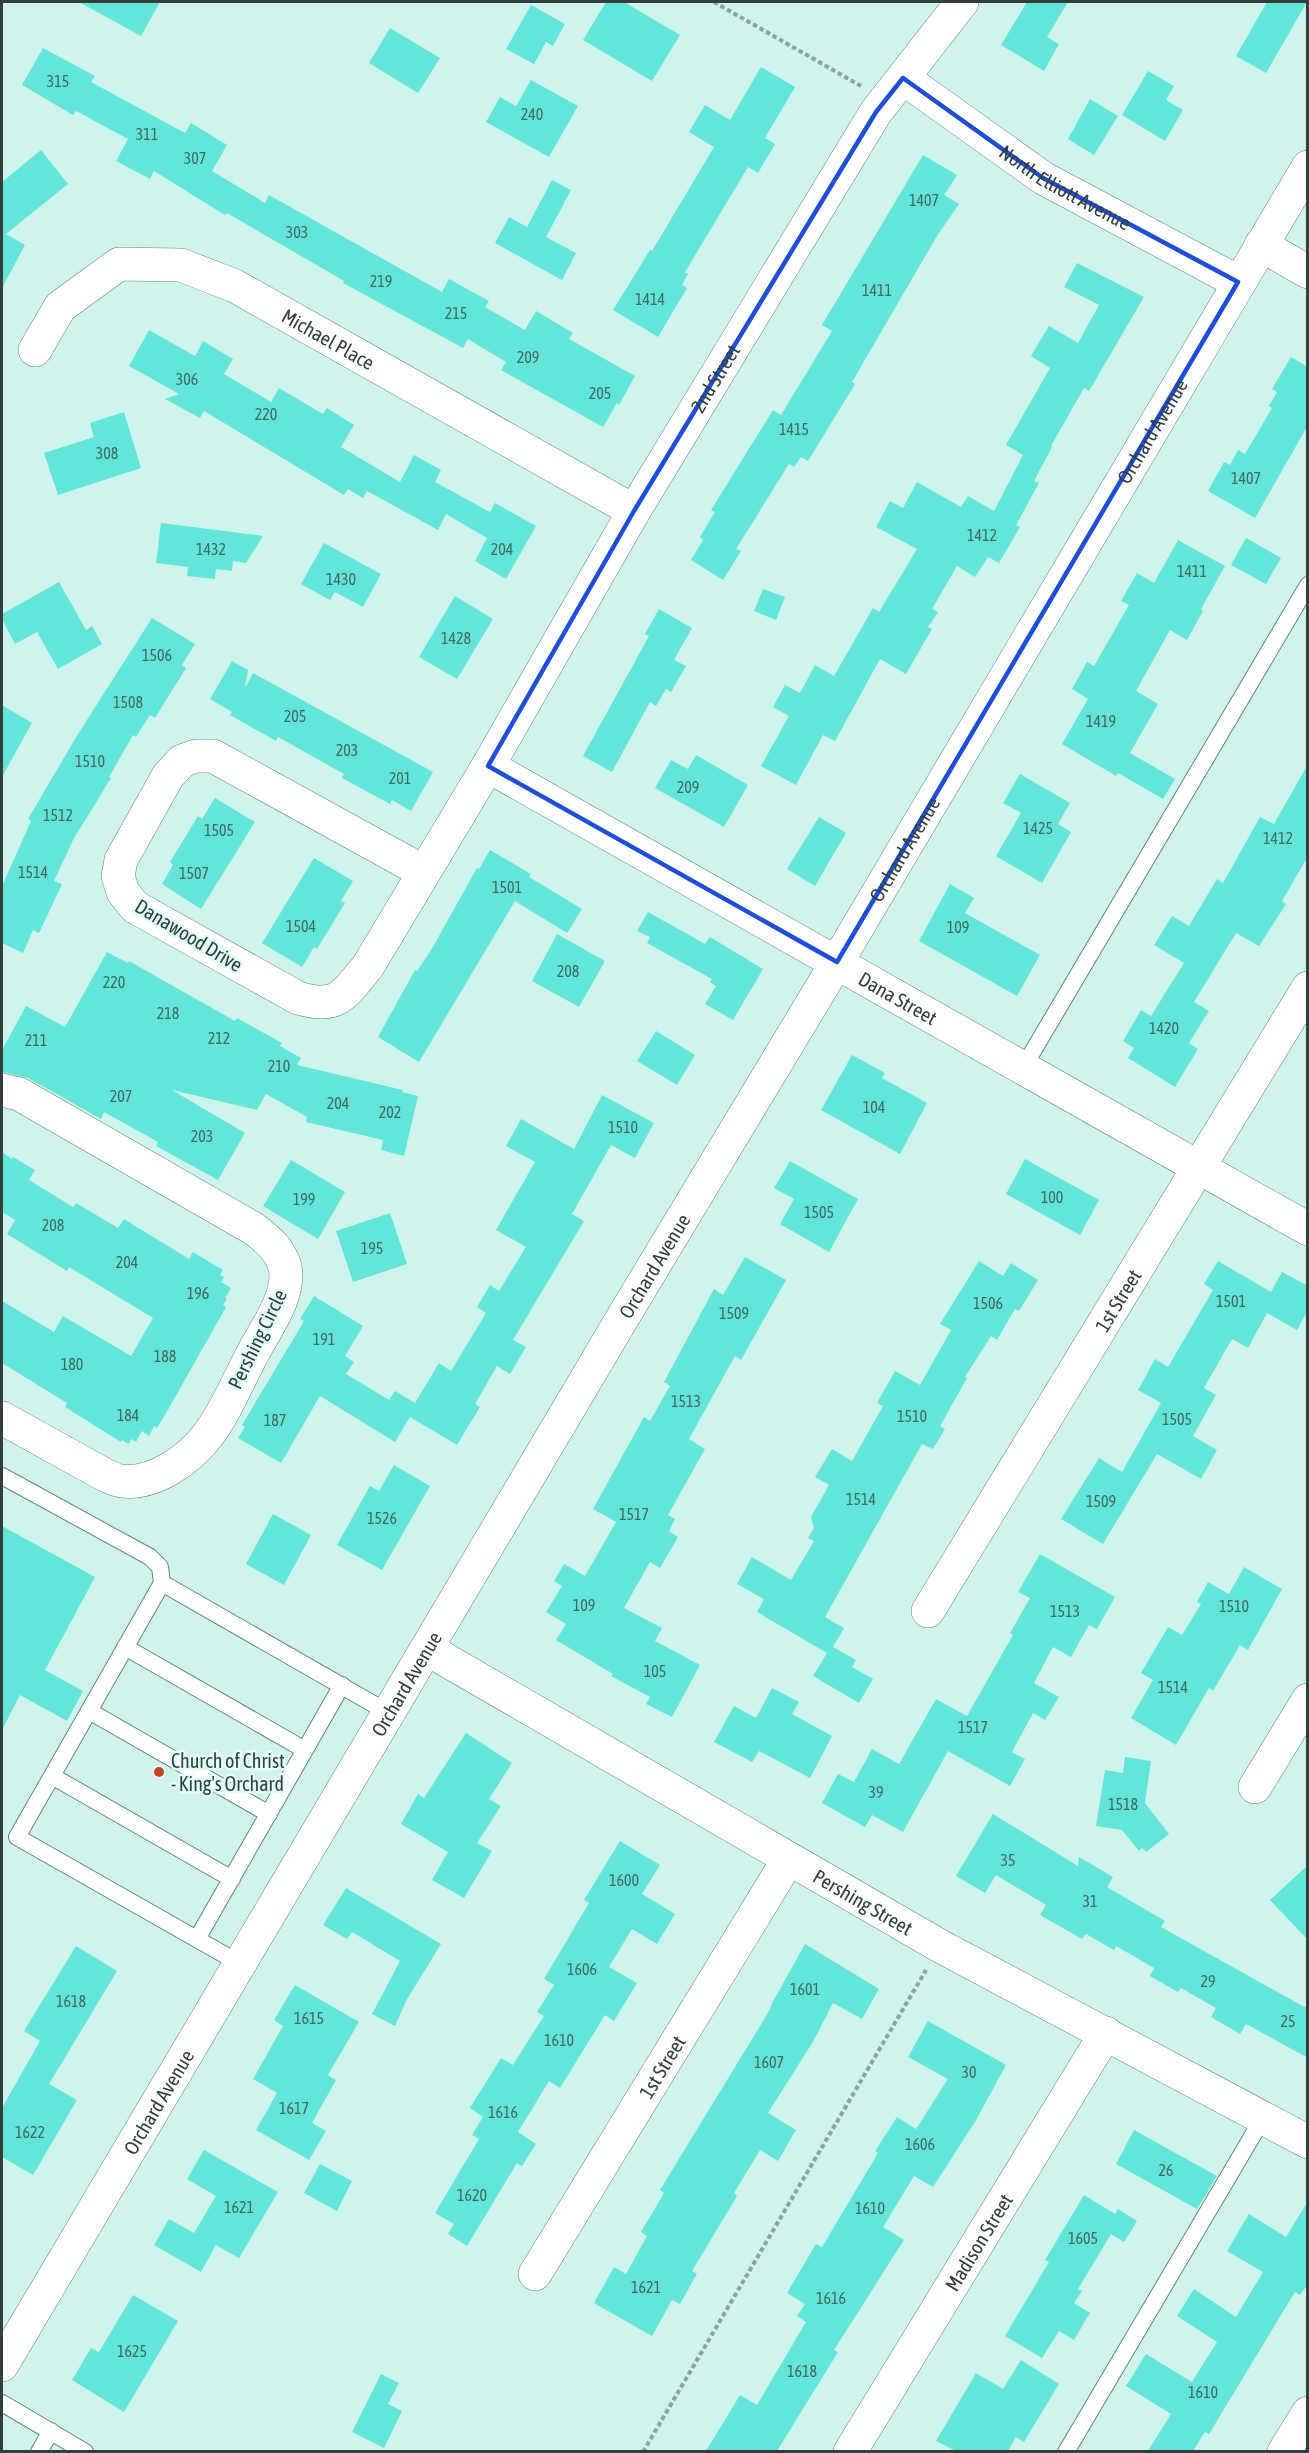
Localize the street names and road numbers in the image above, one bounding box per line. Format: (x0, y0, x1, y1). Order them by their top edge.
street label: North Elliott Avenue (996, 140, 1135, 234)
street label: Michael Place (278, 304, 379, 374)
street label: 2nd Street (685, 340, 744, 416)
street label: Orchard Avenue (1112, 374, 1192, 487)
street label: Orchard Avenue (864, 793, 944, 905)
street label: Danawood Drive (131, 894, 247, 976)
street label: Dana Street (855, 966, 942, 1029)
street label: Orchard Avenue (614, 1209, 694, 1322)
street label: 1st Street (1090, 1265, 1145, 1336)
street label: Pershing Circle (223, 1285, 291, 1393)
street label: Orchard Avenue (366, 1627, 446, 1740)
street label: Pershing Street (809, 1864, 917, 1939)
street label: 1st Street (634, 2031, 690, 2102)
street label: Orchard Avenue (118, 2045, 198, 2158)
street label: Madison Street (940, 2189, 1017, 2295)

